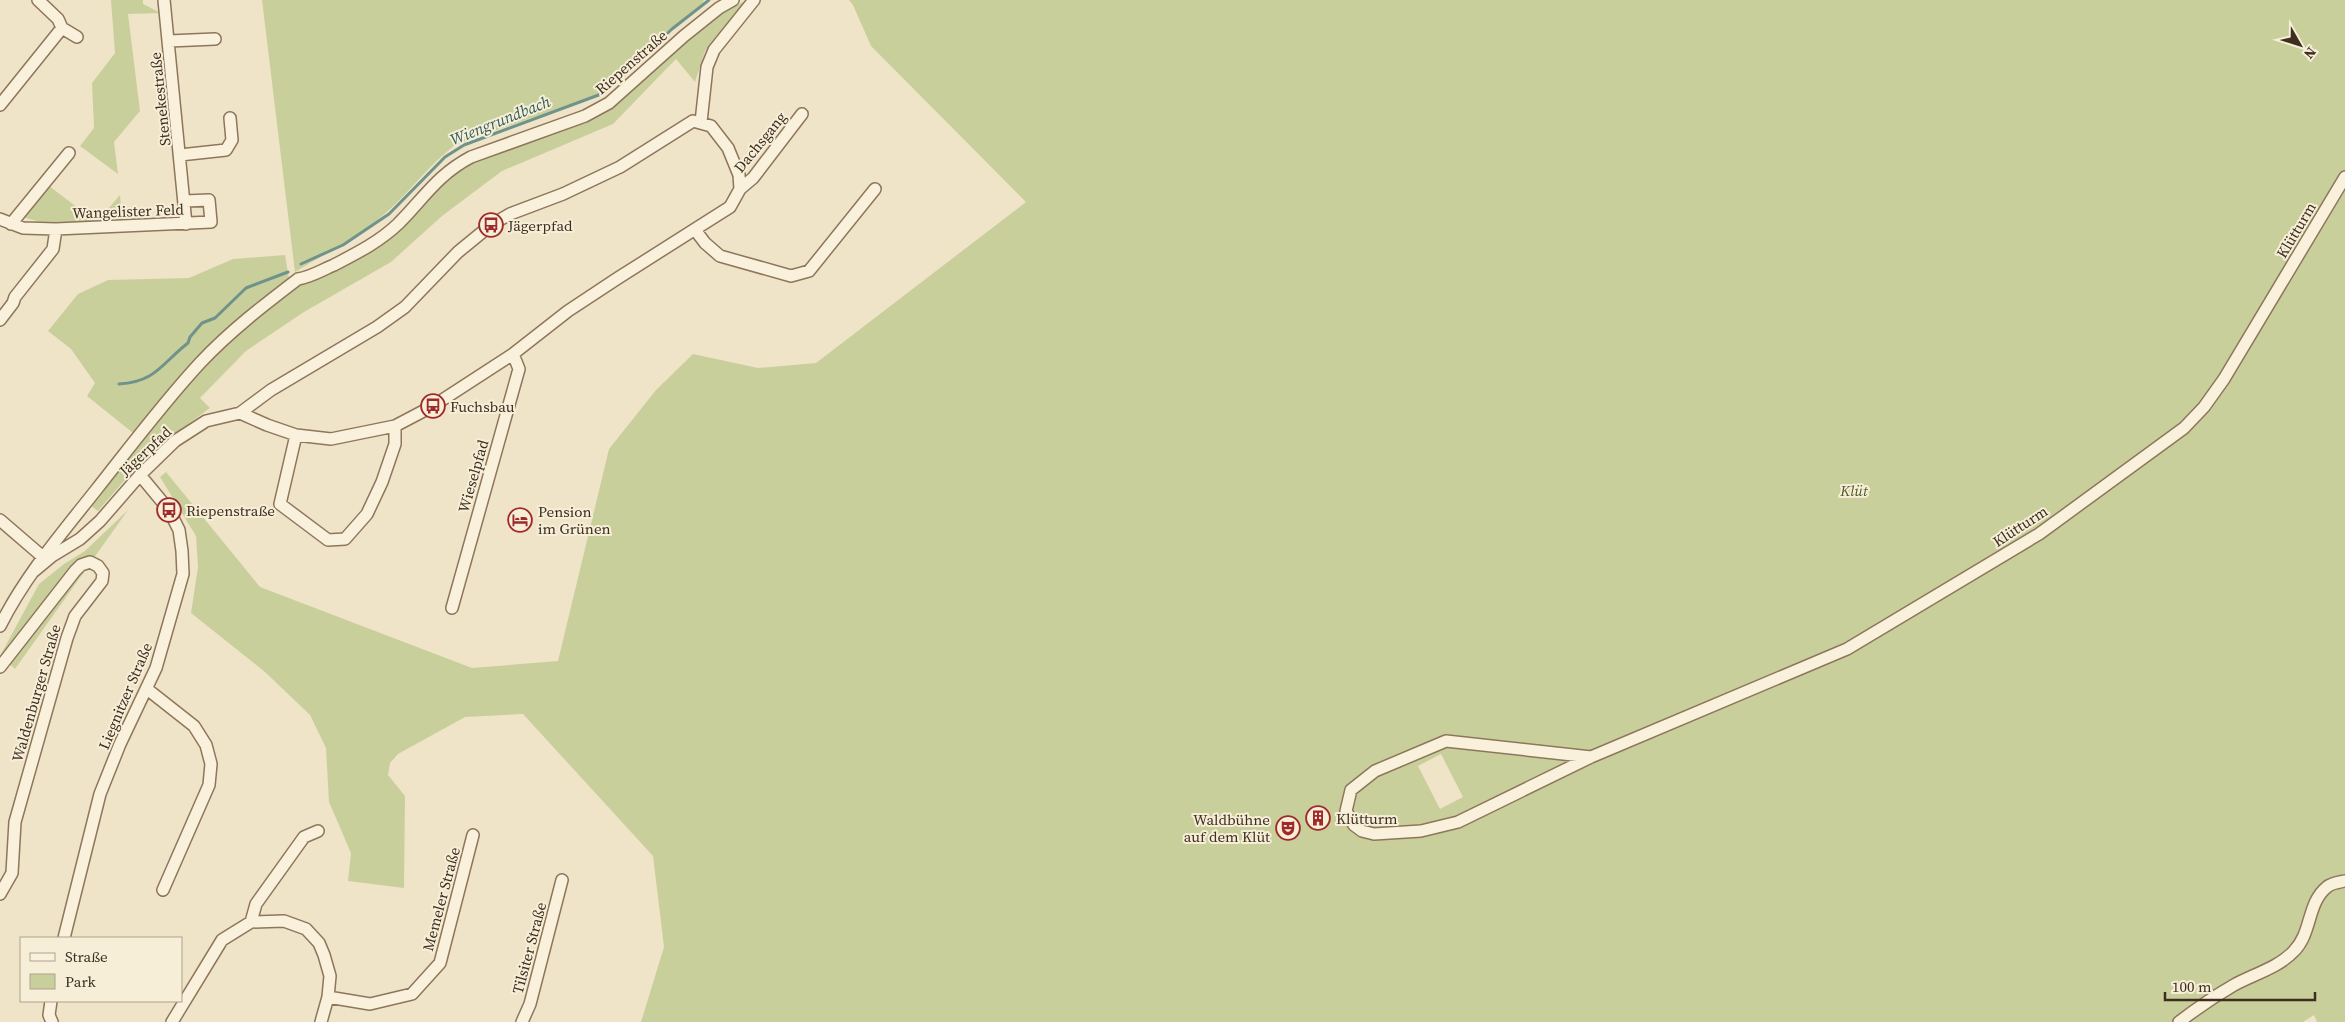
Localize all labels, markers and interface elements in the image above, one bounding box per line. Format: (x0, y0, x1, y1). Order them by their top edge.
north arrow (2275, 20, 2325, 70)
street label: Riepenstraße (591, 25, 672, 99)
text: N (2299, 43, 2321, 63)
street label: Stenekestraße (145, 51, 175, 147)
water label: Wiengrundbach (447, 90, 554, 150)
street label: Dachsgang (729, 107, 791, 177)
street label: Klütturm (2271, 198, 2321, 262)
street label: Wangelister Feld (72, 199, 185, 223)
bus stop icon: Jägerpfad (478, 212, 504, 238)
place label: Jägerpfad (507, 215, 573, 236)
bus stop icon: Fuchsbau (420, 393, 446, 419)
place label: Fuchsbau (450, 396, 515, 417)
street label: Jägerpfad (114, 421, 176, 481)
street label: Wieselpfad (453, 437, 494, 515)
park label: Klüt (1839, 480, 1869, 501)
bus stop icon: Riepenstraße (156, 497, 182, 523)
place label: Riepenstraße (186, 500, 275, 521)
street label: Klütturm (1988, 500, 2052, 552)
place label: Pension im Grünen (538, 501, 611, 539)
hotel icon: Pension im Grünen (507, 507, 533, 533)
street label: Waldenburger Straße (6, 622, 66, 764)
street label: Liegnitzer Straße (93, 639, 157, 753)
building icon: Klütturm (1305, 805, 1331, 831)
place label: Klütturm (1336, 808, 1398, 829)
place label: Waldbühne auf dem Klüt (1184, 809, 1270, 847)
theatre icon: Waldbühne auf dem Klüt (1275, 815, 1301, 841)
street label: Memeler Straße (417, 844, 465, 953)
street label: Tilsiter Straße (507, 900, 551, 996)
legend (20, 937, 182, 1002)
text: Straße (65, 946, 108, 967)
scale bar (2165, 970, 2315, 1002)
text: Park (65, 971, 97, 992)
text: 100 m (2172, 976, 2212, 997)

